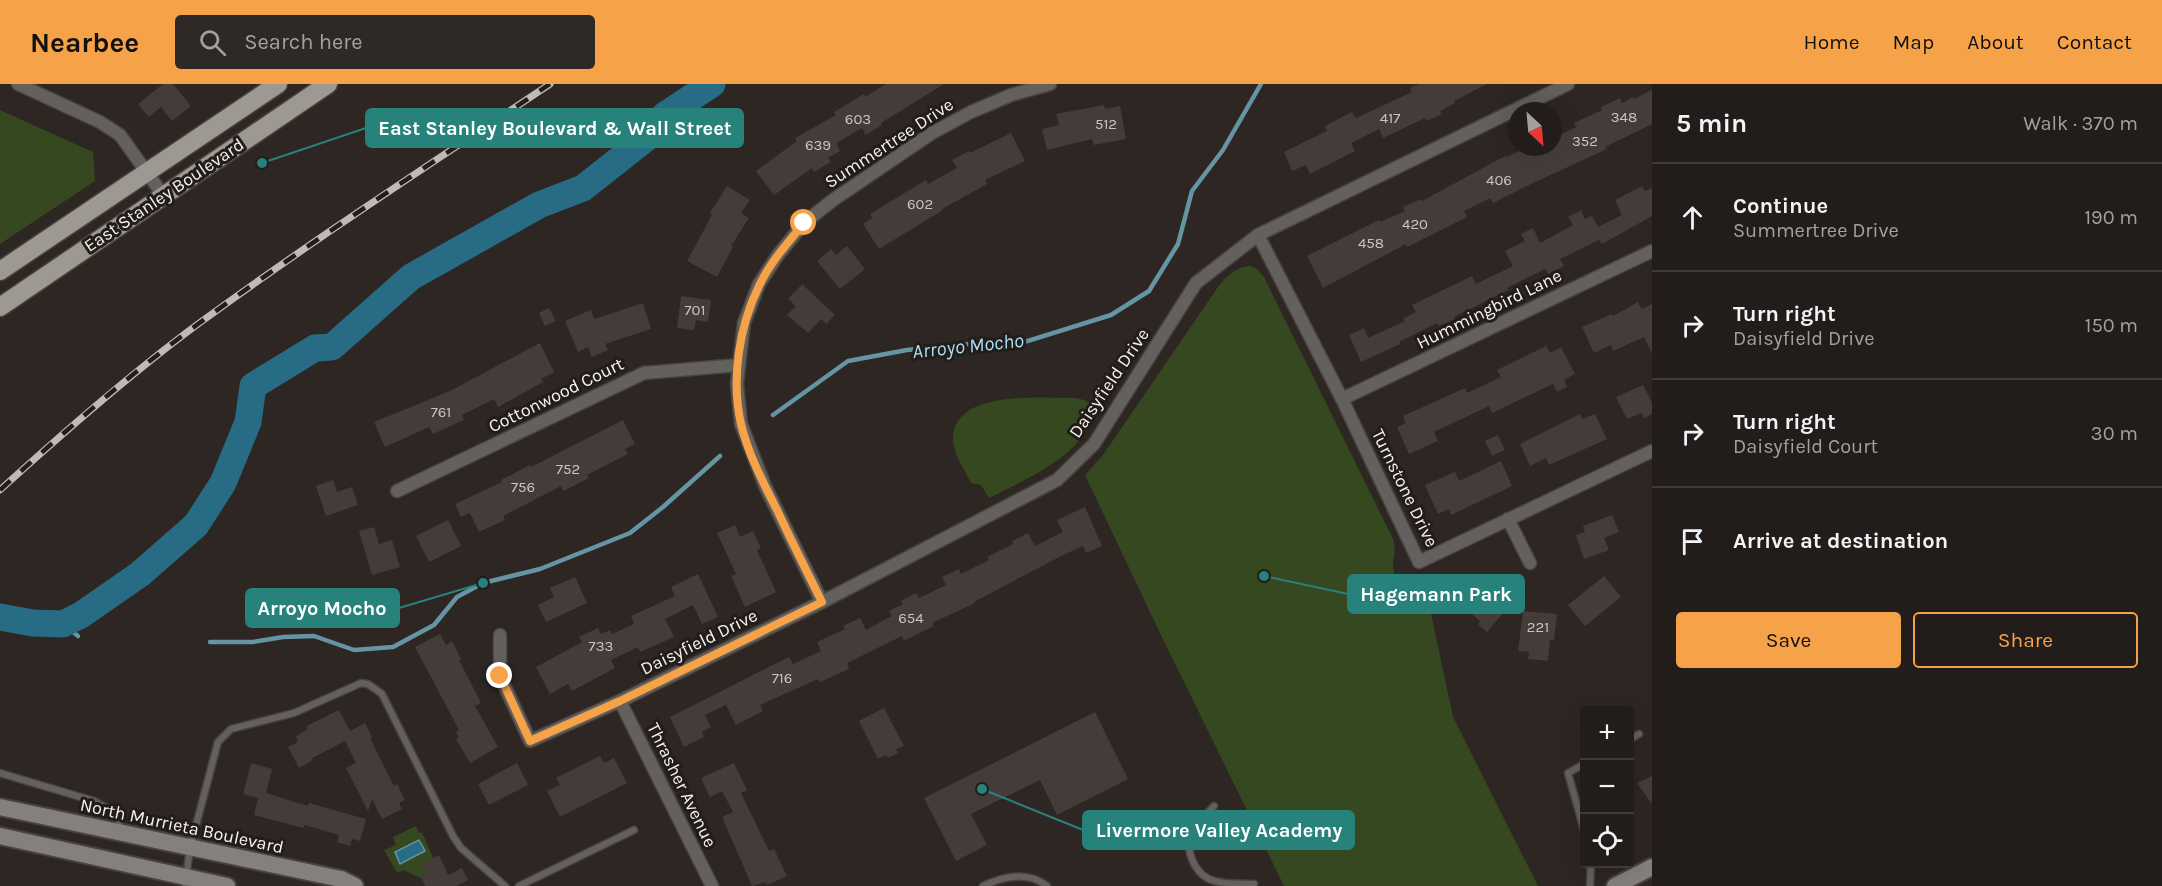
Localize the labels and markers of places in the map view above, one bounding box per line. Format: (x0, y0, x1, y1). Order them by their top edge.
callout: East Stanley Boulevard & Wall Street (366, 109, 743, 147)
callout: Hagemann Park (1348, 575, 1524, 613)
callout: Arroyo Mocho (246, 589, 399, 627)
callout: Livermore Valley Academy (1083, 811, 1354, 849)

